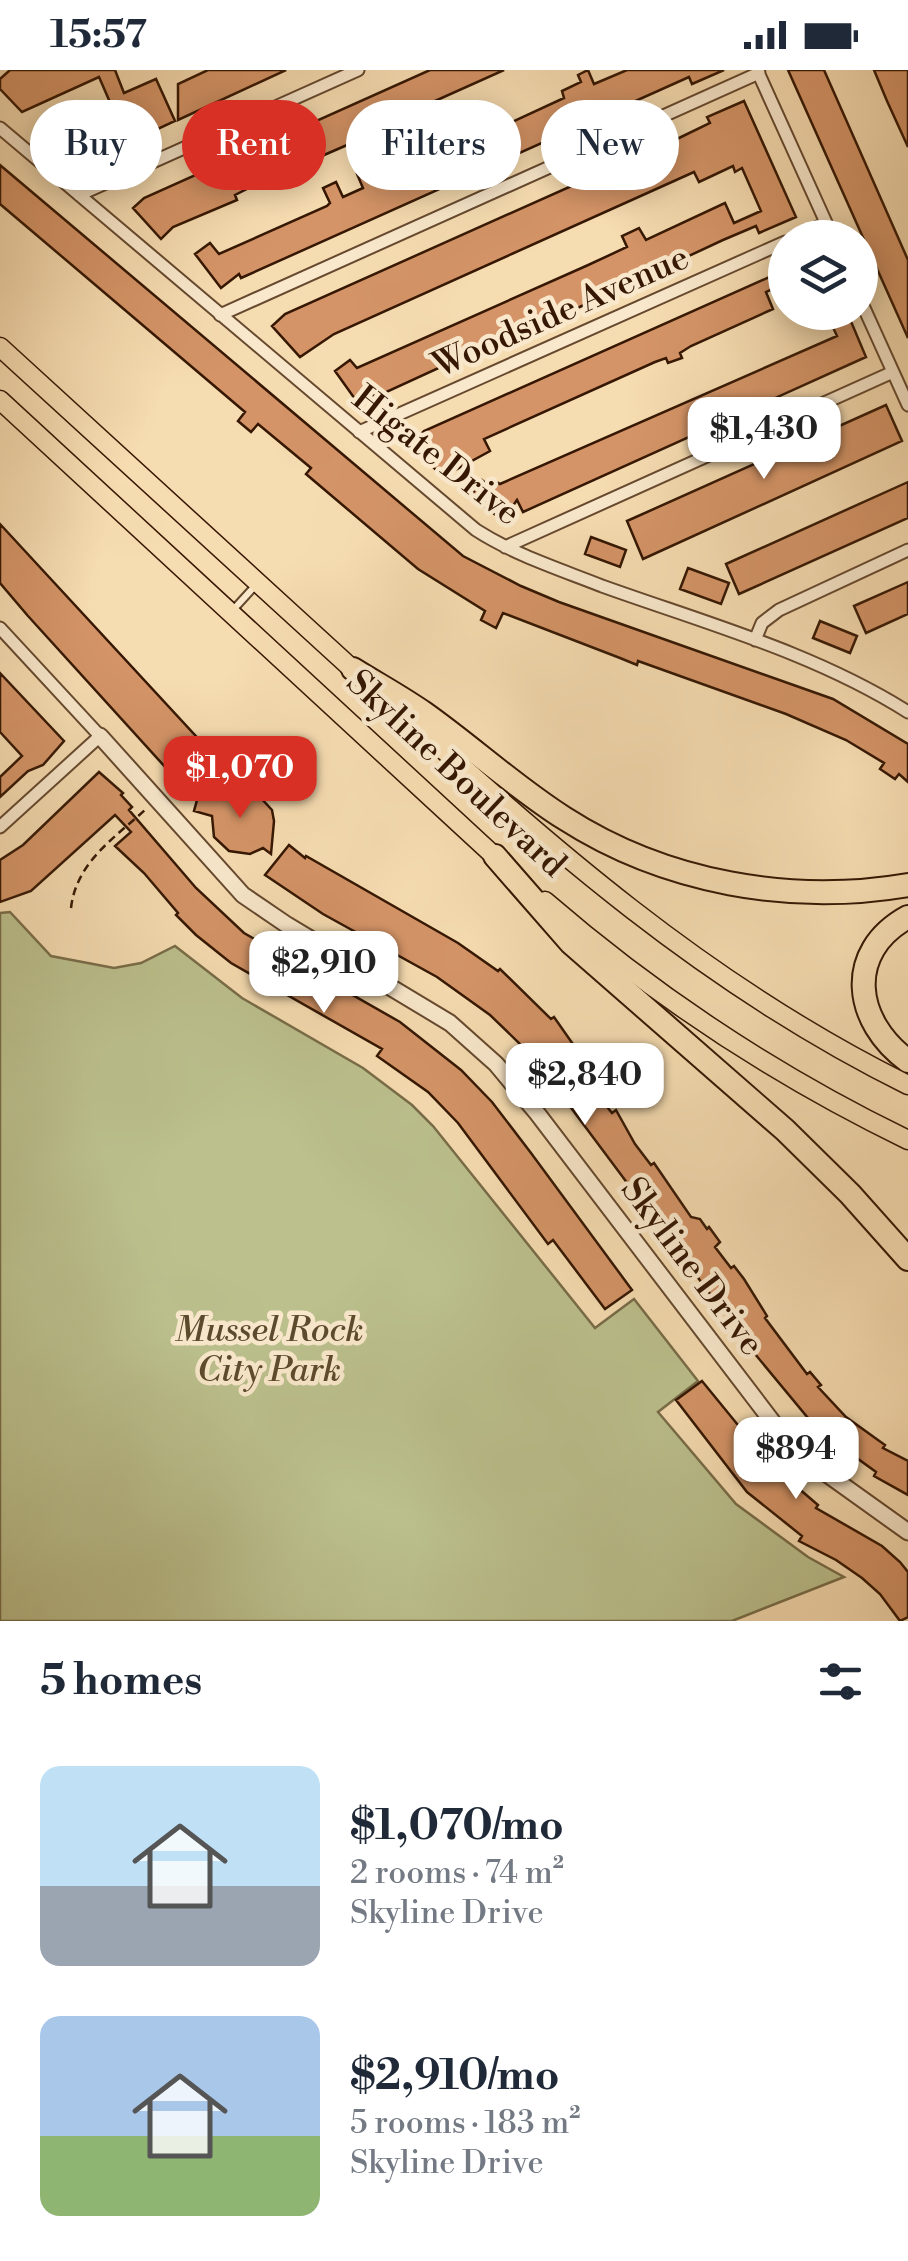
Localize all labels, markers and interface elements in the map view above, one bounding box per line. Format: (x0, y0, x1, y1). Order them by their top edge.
text: 15:57 (50, 12, 147, 59)
chip: Buy (30, 100, 162, 190)
chip: Rent (182, 100, 326, 190)
chip: Filters (346, 100, 521, 190)
chip: New (541, 100, 679, 190)
map controls (768, 220, 878, 330)
button: layers (768, 220, 878, 330)
street label: Woodside Avenue (425, 236, 696, 388)
street label: Higate Drive (343, 377, 529, 535)
pin: $1,430 (683, 397, 845, 482)
text: $1,430 (710, 409, 818, 449)
street label: Skyline Boulevard (337, 661, 575, 887)
pin: $1,070 (159, 736, 321, 821)
text: $1,070 (186, 748, 294, 788)
pin: $2,910 (243, 931, 405, 1016)
text: $2,910 (271, 943, 377, 983)
pin: $2,840 (504, 1043, 666, 1128)
text: $2,840 (528, 1055, 642, 1095)
street label: Skyline Drive (611, 1170, 773, 1364)
park label: Mussel Rock City Park (174, 1309, 364, 1392)
pin: $894 (737, 1417, 855, 1502)
text: $894 (756, 1429, 836, 1469)
icon: filters (813, 1654, 868, 1709)
text: 5 homes (40, 1655, 202, 1708)
text: $1,070/mo (350, 1800, 564, 1853)
icon: home (120, 1806, 240, 1926)
text: 2 rooms · 74 m² (350, 1853, 564, 1893)
text: Skyline Drive (350, 1893, 544, 1933)
text: $2,910/mo (350, 2050, 559, 2103)
icon: home (120, 2056, 240, 2176)
text: 5 rooms · 183 m² (350, 2103, 580, 2143)
text: Skyline Drive (350, 2143, 544, 2183)

